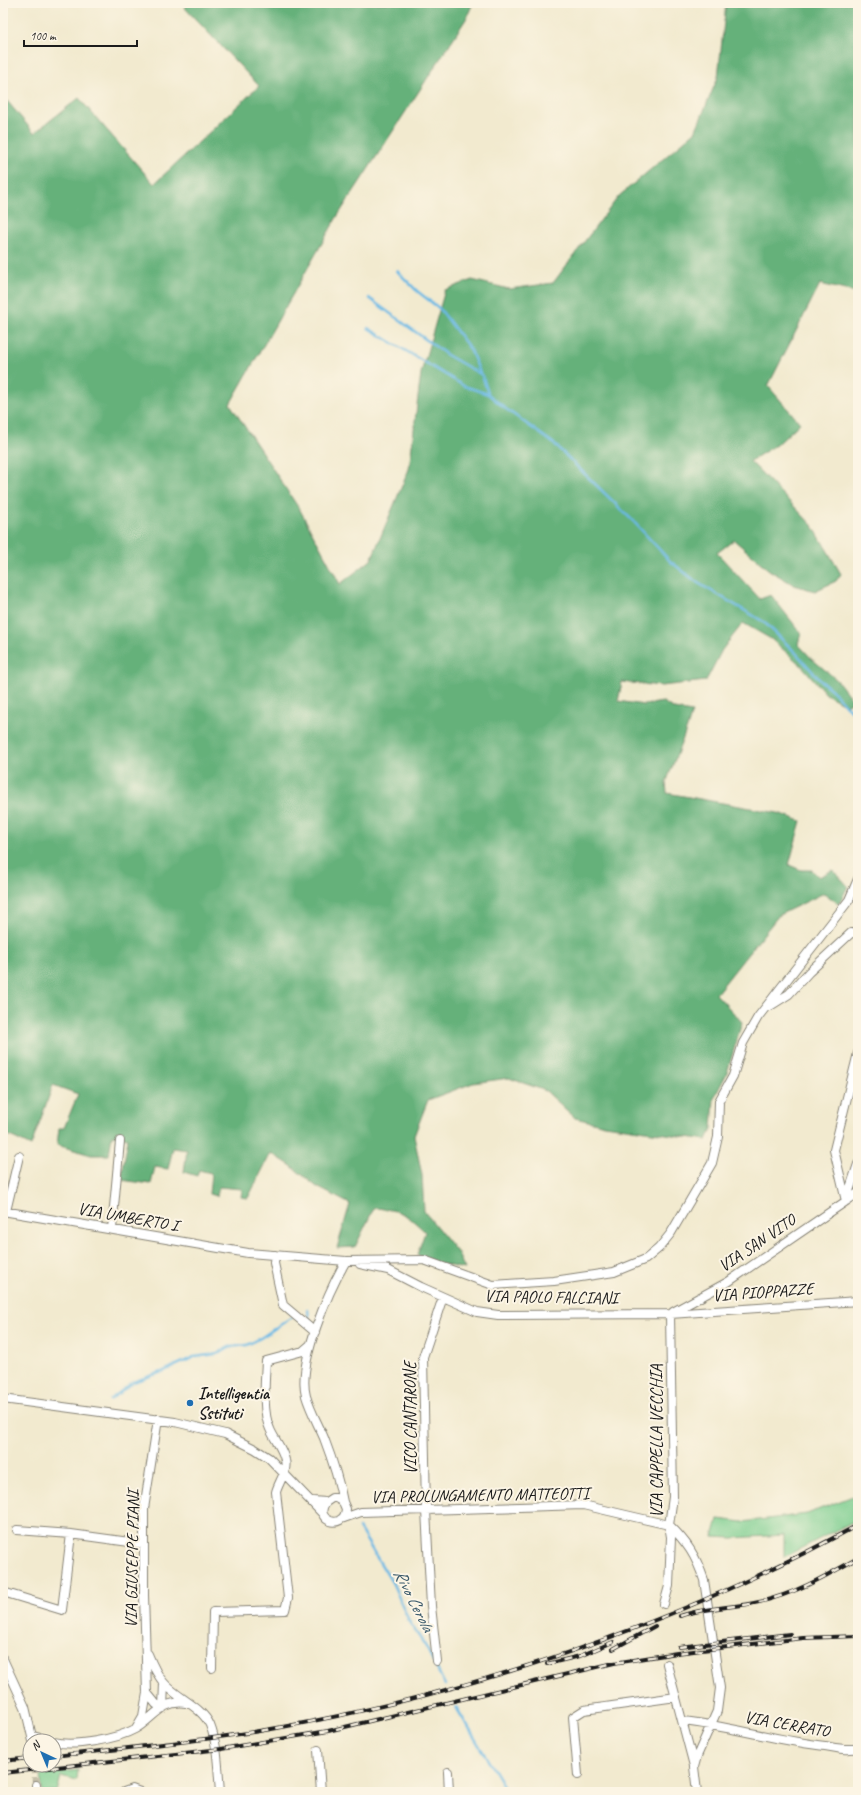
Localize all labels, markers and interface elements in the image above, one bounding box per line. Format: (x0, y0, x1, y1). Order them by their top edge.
scale bar (24, 22, 137, 48)
text: 100 m (30, 28, 57, 44)
street label: VIA UMBERTO I (76, 1198, 183, 1237)
street label: VIA SAN VITO (715, 1209, 801, 1276)
street label: VIA PIOPPAZZE (712, 1278, 817, 1306)
street label: VIA PAOLO FALCIANI (484, 1285, 621, 1309)
street label: VICO CANTARONE (400, 1359, 421, 1475)
street label: VIA CAPPELLA VECCHIA (646, 1364, 667, 1518)
place label: Intelligentia Sstituti (198, 1383, 271, 1424)
marker: Intelligentia Sstituti (185, 1398, 195, 1408)
street label: VIA PROLUNGAMENTO MATTEOTTI (371, 1483, 593, 1507)
street label: VIA GIUSEPPE PIANI (120, 1487, 144, 1628)
water label: Rivo Cerola (389, 1565, 440, 1637)
street label: VIA CERRATO (743, 1706, 833, 1742)
north arrow (22, 1733, 62, 1773)
text: N (28, 1737, 44, 1753)

